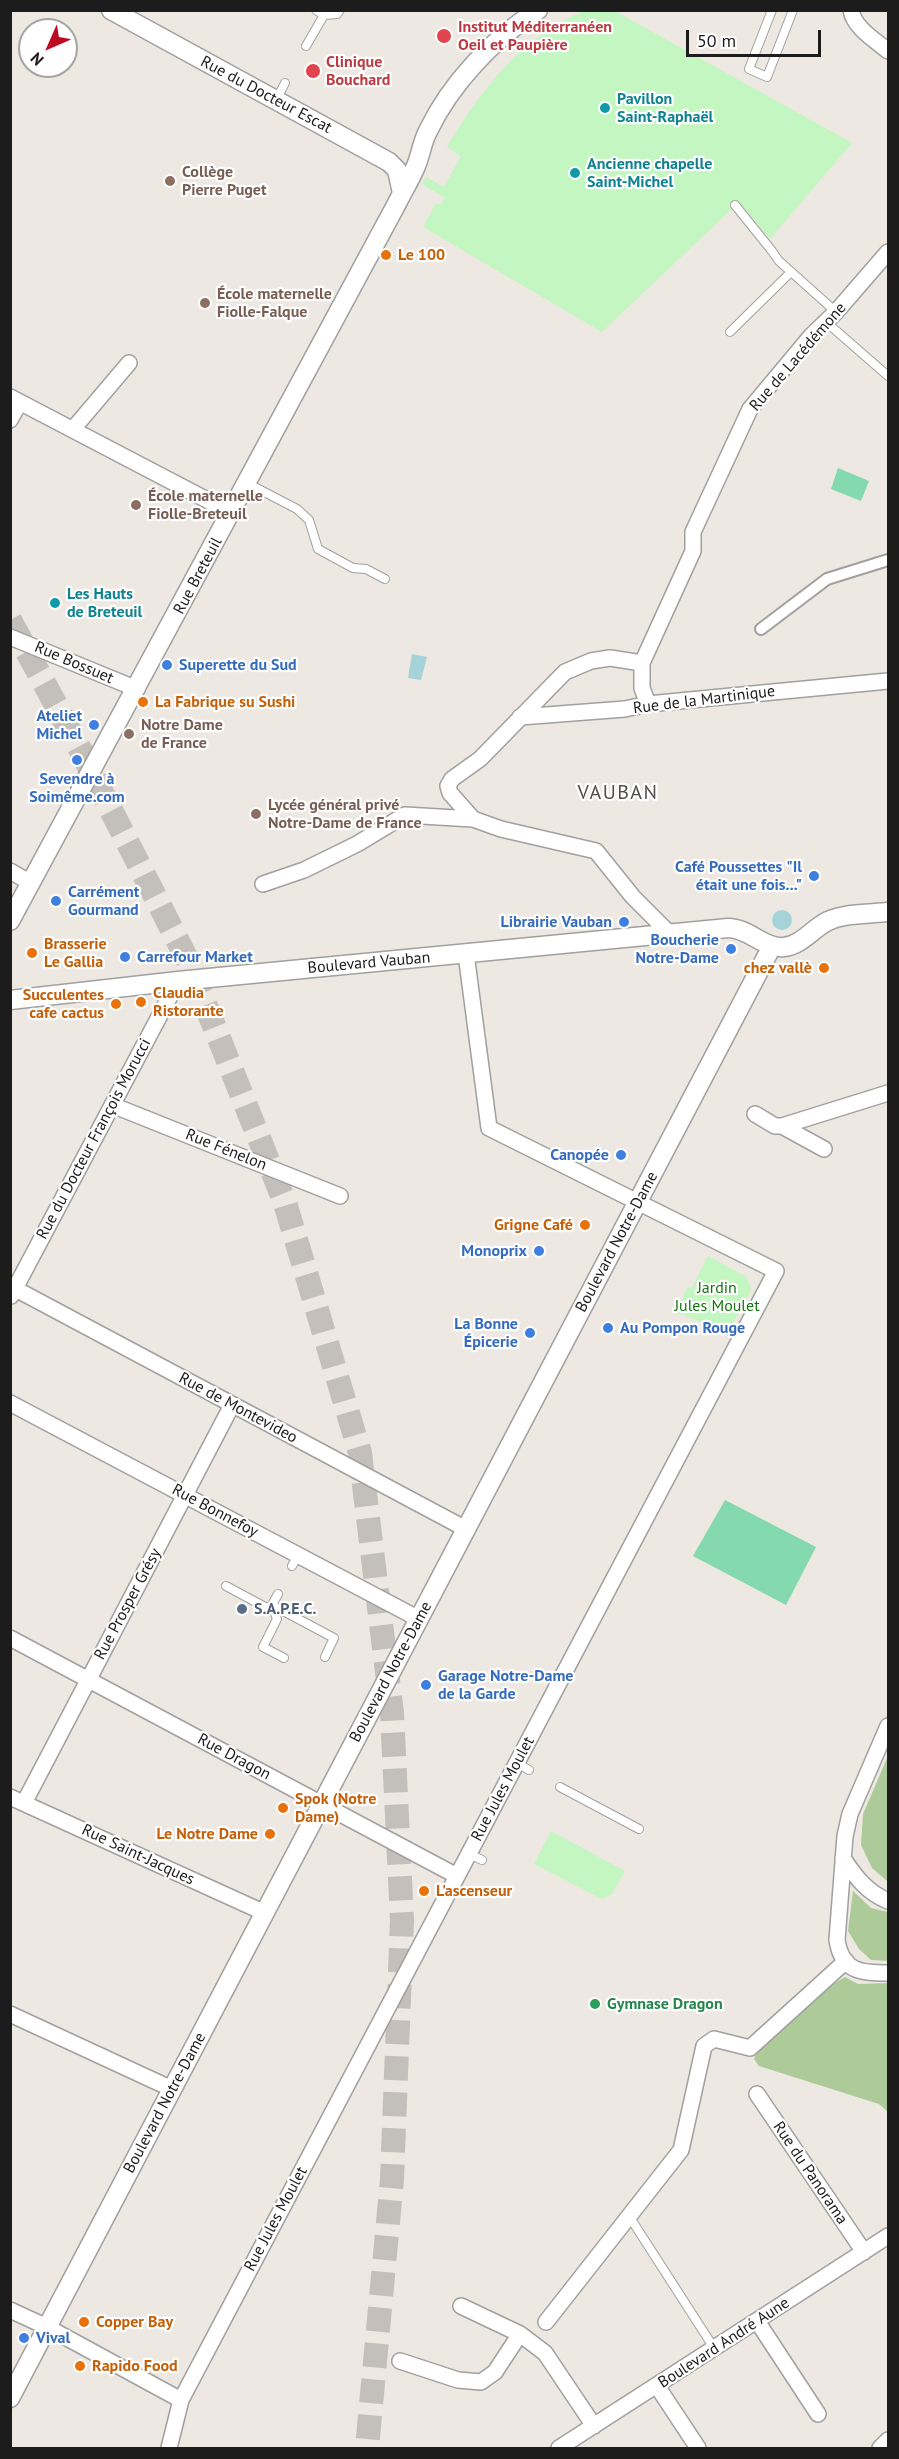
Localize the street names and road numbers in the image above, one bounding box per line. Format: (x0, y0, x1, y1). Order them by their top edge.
street label: Rue du Docteur Escat (197, 52, 335, 138)
street label: Rue de Lacédémone (746, 299, 850, 415)
street label: Rue Breteuil (170, 534, 226, 618)
street label: Rue Bossuet (32, 638, 116, 688)
street label: Rue de la Martinique (632, 682, 776, 718)
street label: Boulevard Vauban (307, 948, 431, 978)
street label: Rue du Docteur François Morucci (33, 1035, 155, 1243)
street label: Rue Fénelon (183, 1125, 269, 1175)
street label: Boulevard Notre-Dame (572, 1168, 662, 1316)
street label: Rue de Montevideo (175, 1369, 301, 1447)
street label: Rue Bonnefoy (169, 1480, 261, 1542)
street label: Rue Prosper Grésy (91, 1545, 165, 1663)
street label: Boulevard Notre-Dame (346, 1598, 436, 1746)
street label: Rue Dragon (194, 1730, 274, 1784)
street label: Rue Jules Moulet (467, 1733, 539, 1845)
street label: Rue Saint-Jacques (79, 1821, 197, 1889)
street label: Boulevard Notre-Dame (120, 2029, 210, 2177)
street label: Rue du Panorama (769, 2118, 851, 2228)
street label: Rue Jules Moulet (240, 2163, 312, 2275)
street label: Boulevard André Aune (655, 2293, 793, 2393)

